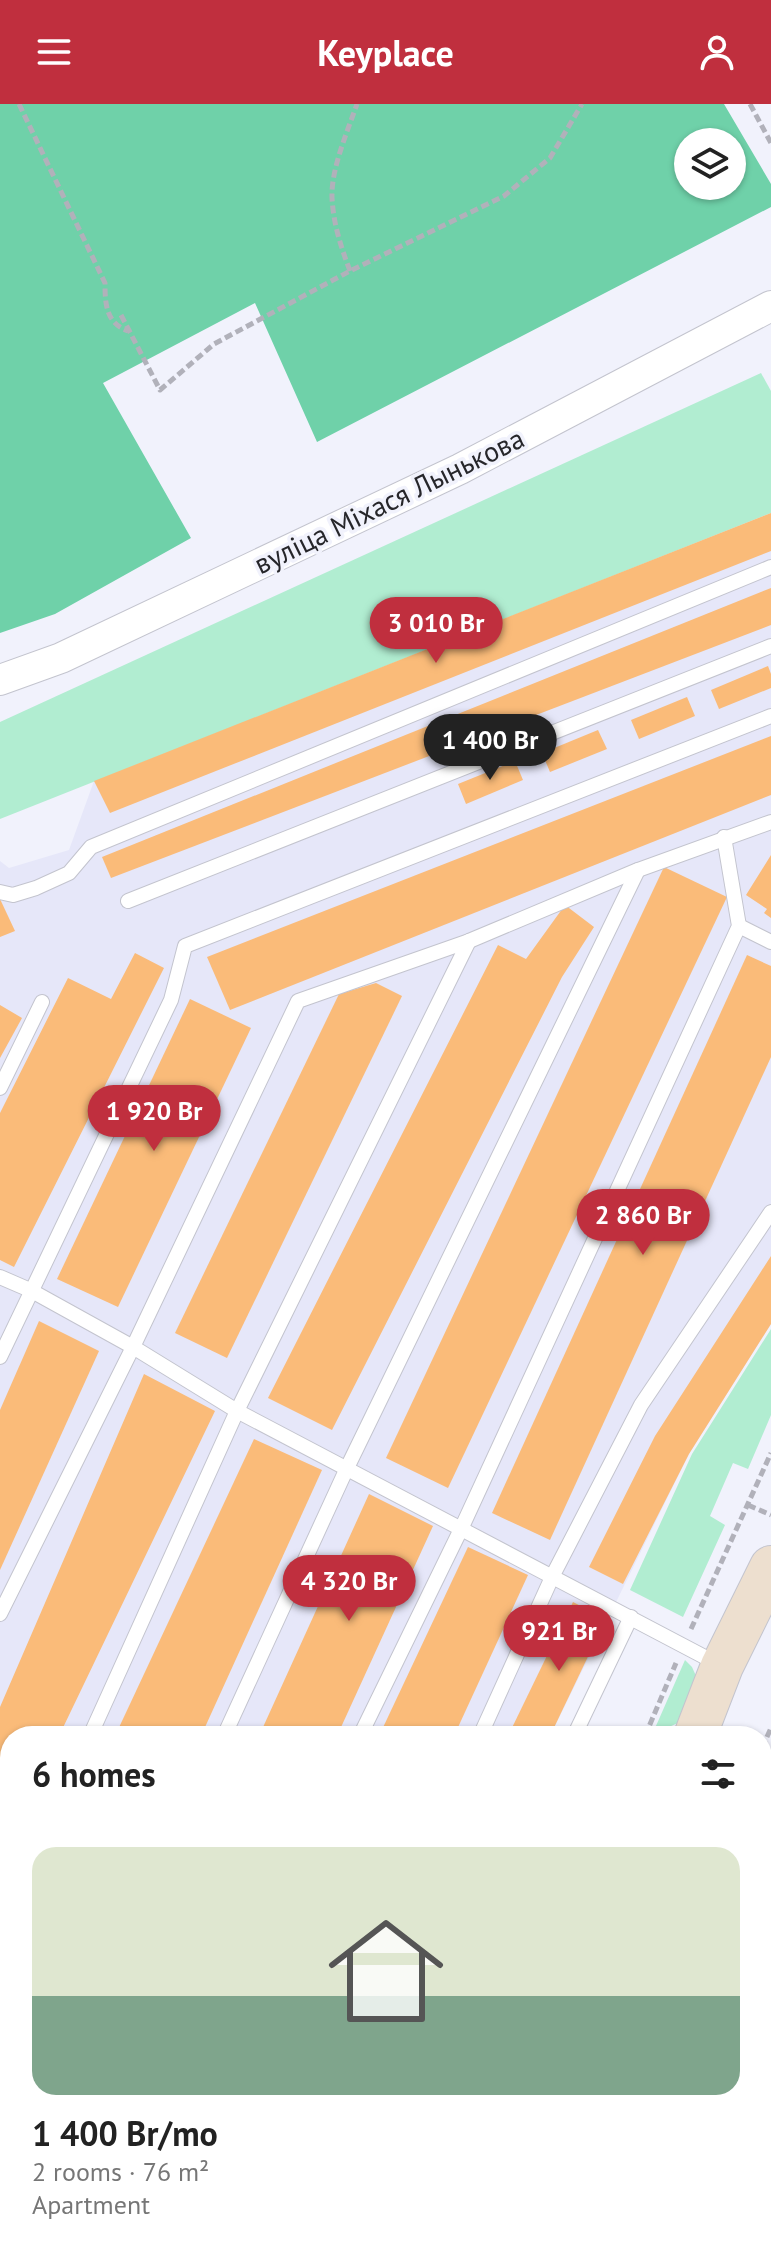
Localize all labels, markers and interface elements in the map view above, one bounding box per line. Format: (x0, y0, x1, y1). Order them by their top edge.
text: Keyplace (317, 29, 454, 76)
icon: menu (32, 30, 76, 74)
icon: person (695, 30, 739, 74)
map controls (674, 128, 746, 200)
button: layers (674, 128, 746, 200)
street label: вуліца Міхася Лынькова (248, 419, 530, 582)
pin: 3 010 Br (353, 597, 519, 665)
text: 3 010 Br (388, 606, 484, 639)
pin: 1 400 Br (407, 714, 573, 782)
text: 1 400 Br (442, 723, 538, 756)
pin: 1 920 Br (71, 1085, 237, 1153)
text: 1 920 Br (106, 1094, 202, 1127)
pin: 2 860 Br (560, 1189, 726, 1257)
text: 2 860 Br (595, 1198, 691, 1231)
pin: 4 320 Br (266, 1555, 432, 1623)
text: 4 320 Br (301, 1564, 397, 1597)
pin: 921 Br (494, 1605, 624, 1673)
text: 921 Br (521, 1614, 597, 1647)
text: 6 homes (32, 1752, 156, 1796)
icon: filters (696, 1752, 740, 1796)
icon: home (314, 1899, 458, 2043)
text: 1 400 Br/mo (32, 2111, 218, 2155)
text: 2 rooms · 76 m² (32, 2155, 209, 2188)
text: Apartment (32, 2188, 150, 2221)

